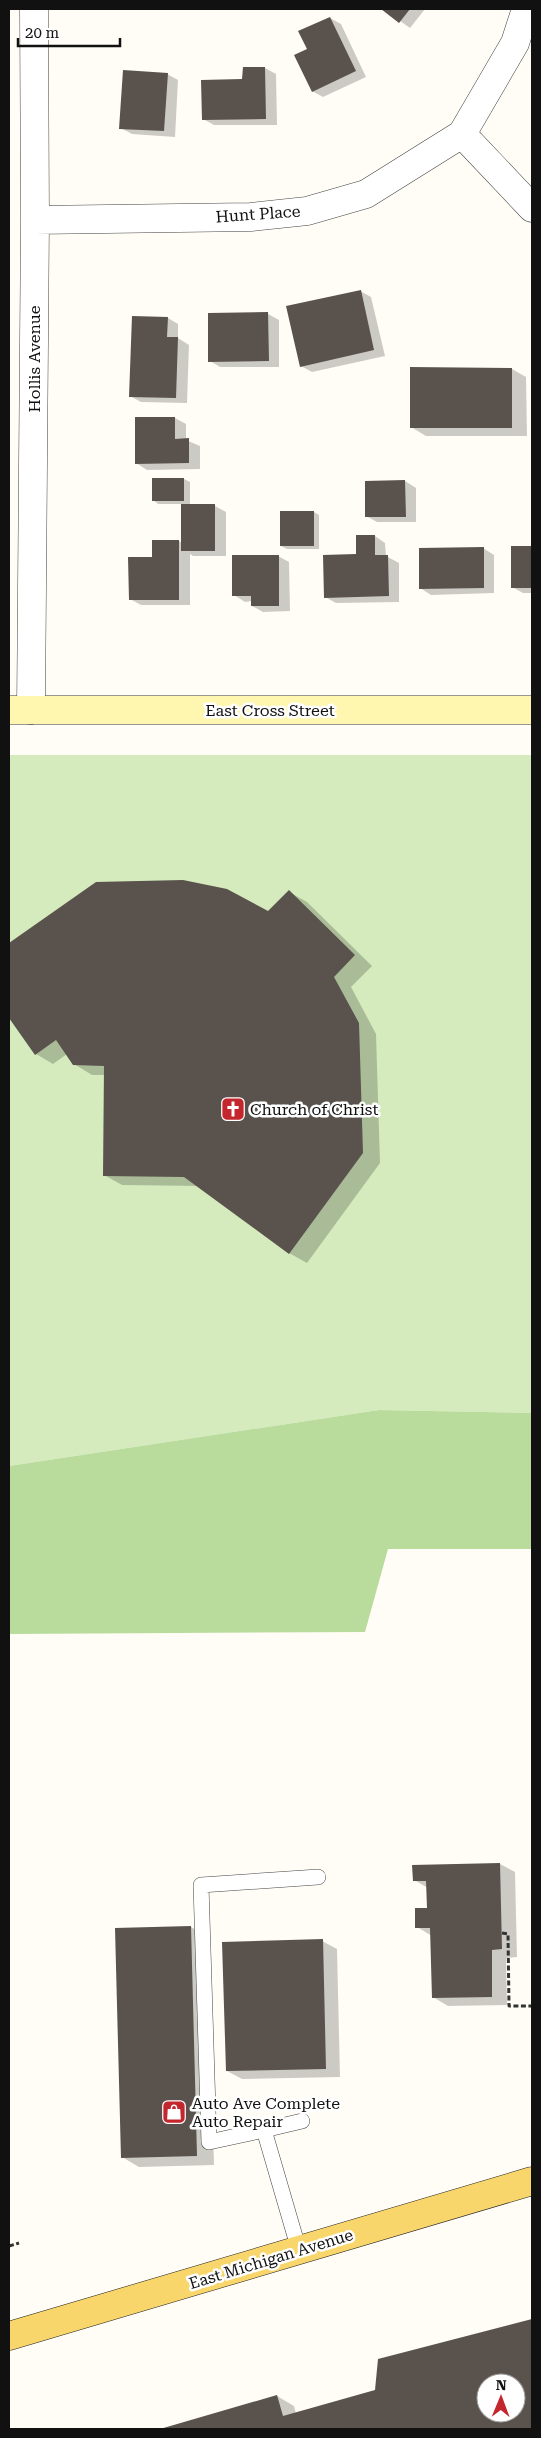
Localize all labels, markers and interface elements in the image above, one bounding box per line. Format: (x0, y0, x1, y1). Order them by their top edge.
scale bar (18, 15, 120, 47)
text: 20 m (25, 24, 60, 42)
street label: Hunt Place (215, 202, 301, 226)
street label: Hollis Avenue (25, 305, 44, 413)
street label: East Cross Street (205, 701, 335, 720)
church icon: Church of Christ (220, 1096, 246, 1122)
place label: Church of Christ (250, 1100, 378, 1119)
place label: Auto Ave Complete Auto Repair (192, 2094, 340, 2131)
shop icon: Auto Ave Complete Auto Repair (161, 2099, 187, 2125)
street label: East Michigan Avenue (187, 2225, 356, 2293)
north arrow (476, 2373, 526, 2423)
text: N (496, 2377, 507, 2393)

